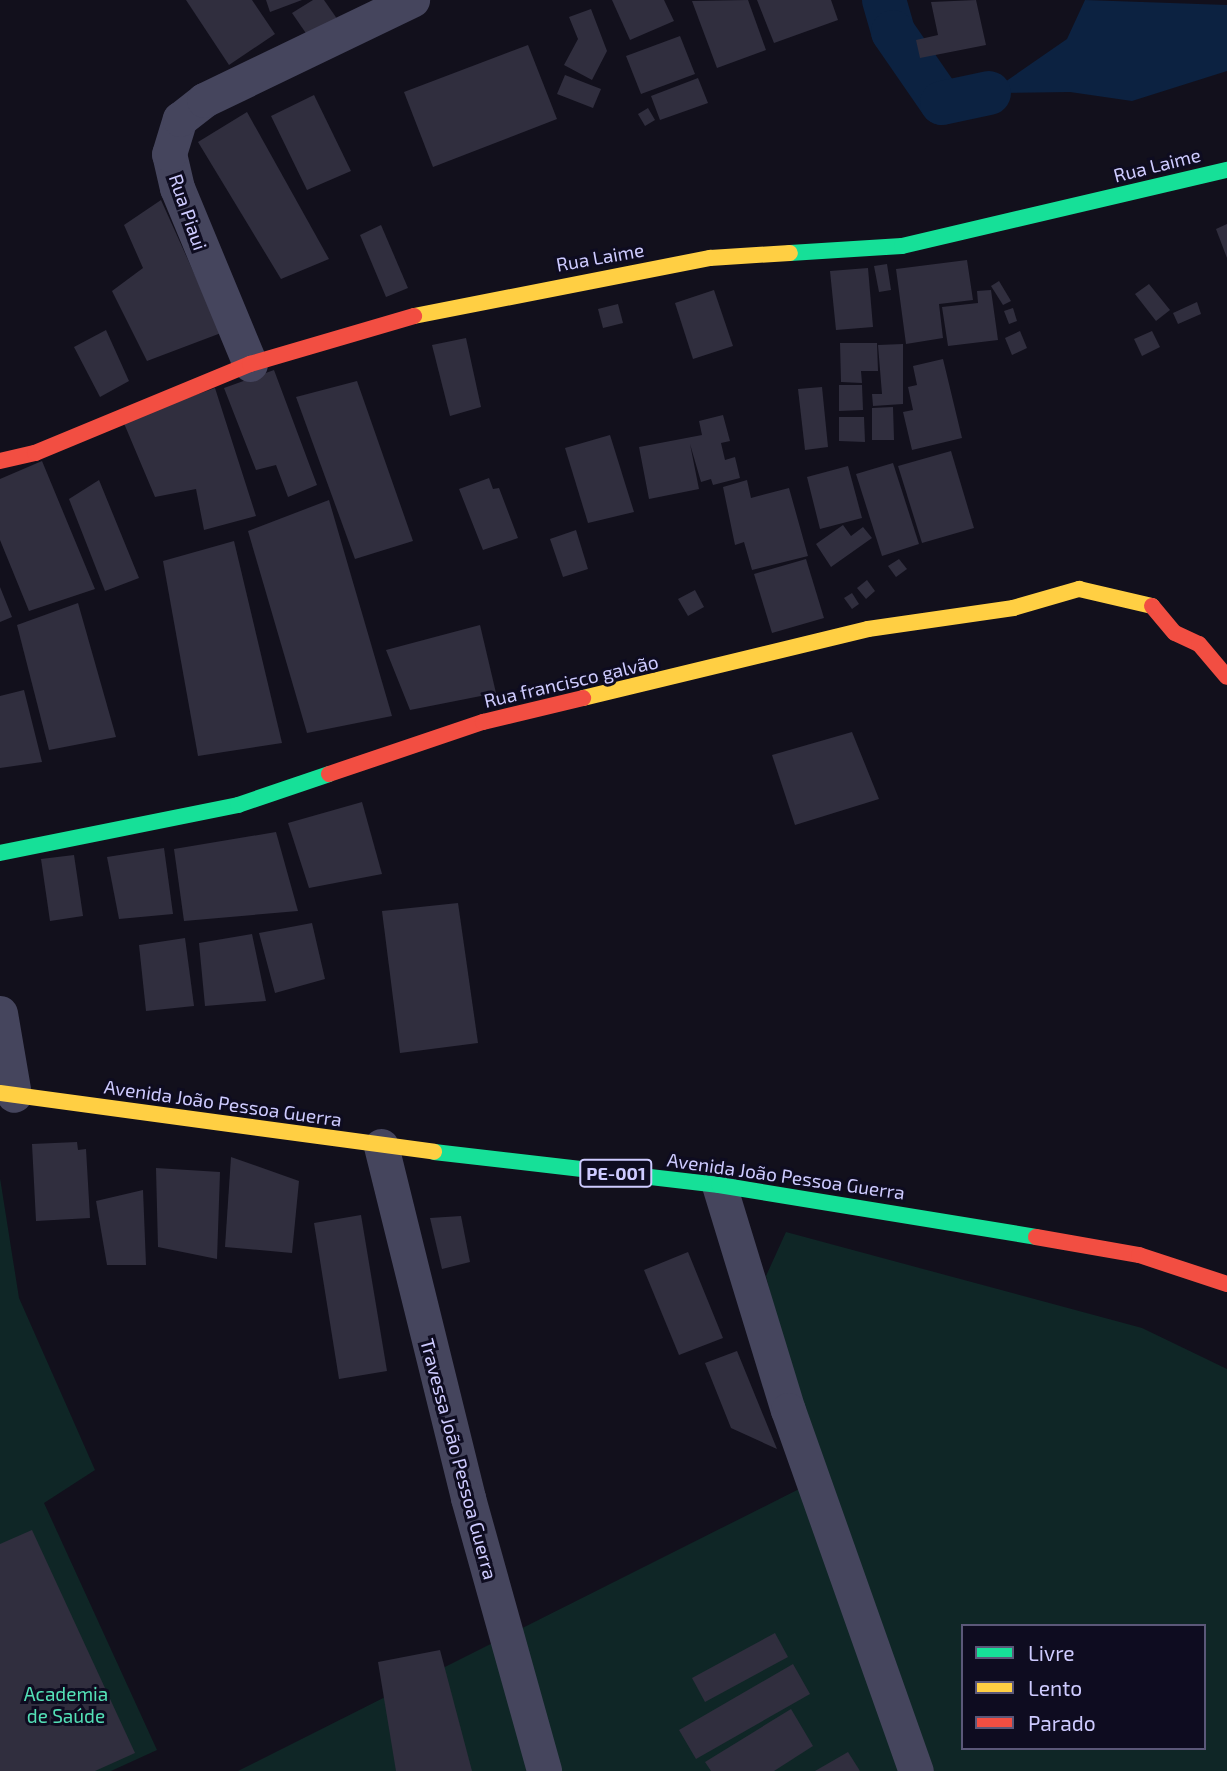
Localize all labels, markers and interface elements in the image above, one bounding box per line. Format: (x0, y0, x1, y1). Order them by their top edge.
street label: Rua Laime (1111, 143, 1203, 187)
street label: Rua Piaui (164, 171, 212, 253)
street label: Rua Laime (554, 238, 646, 276)
street label: Rua francisco galvão (481, 650, 661, 712)
street label: Avenida João Pessoa Guerra (102, 1075, 344, 1131)
street label: Avenida João Pessoa Guerra (665, 1148, 907, 1204)
road number: PE-001 (579, 1158, 653, 1188)
street label: Travessa João Pessoa Guerra (416, 1336, 502, 1582)
legend (961, 1624, 1206, 1750)
text: Livre (1028, 1640, 1075, 1665)
text: Lento (1028, 1675, 1082, 1700)
park label: Academia de Saúde (24, 1683, 108, 1727)
text: Parado (1028, 1710, 1096, 1735)

